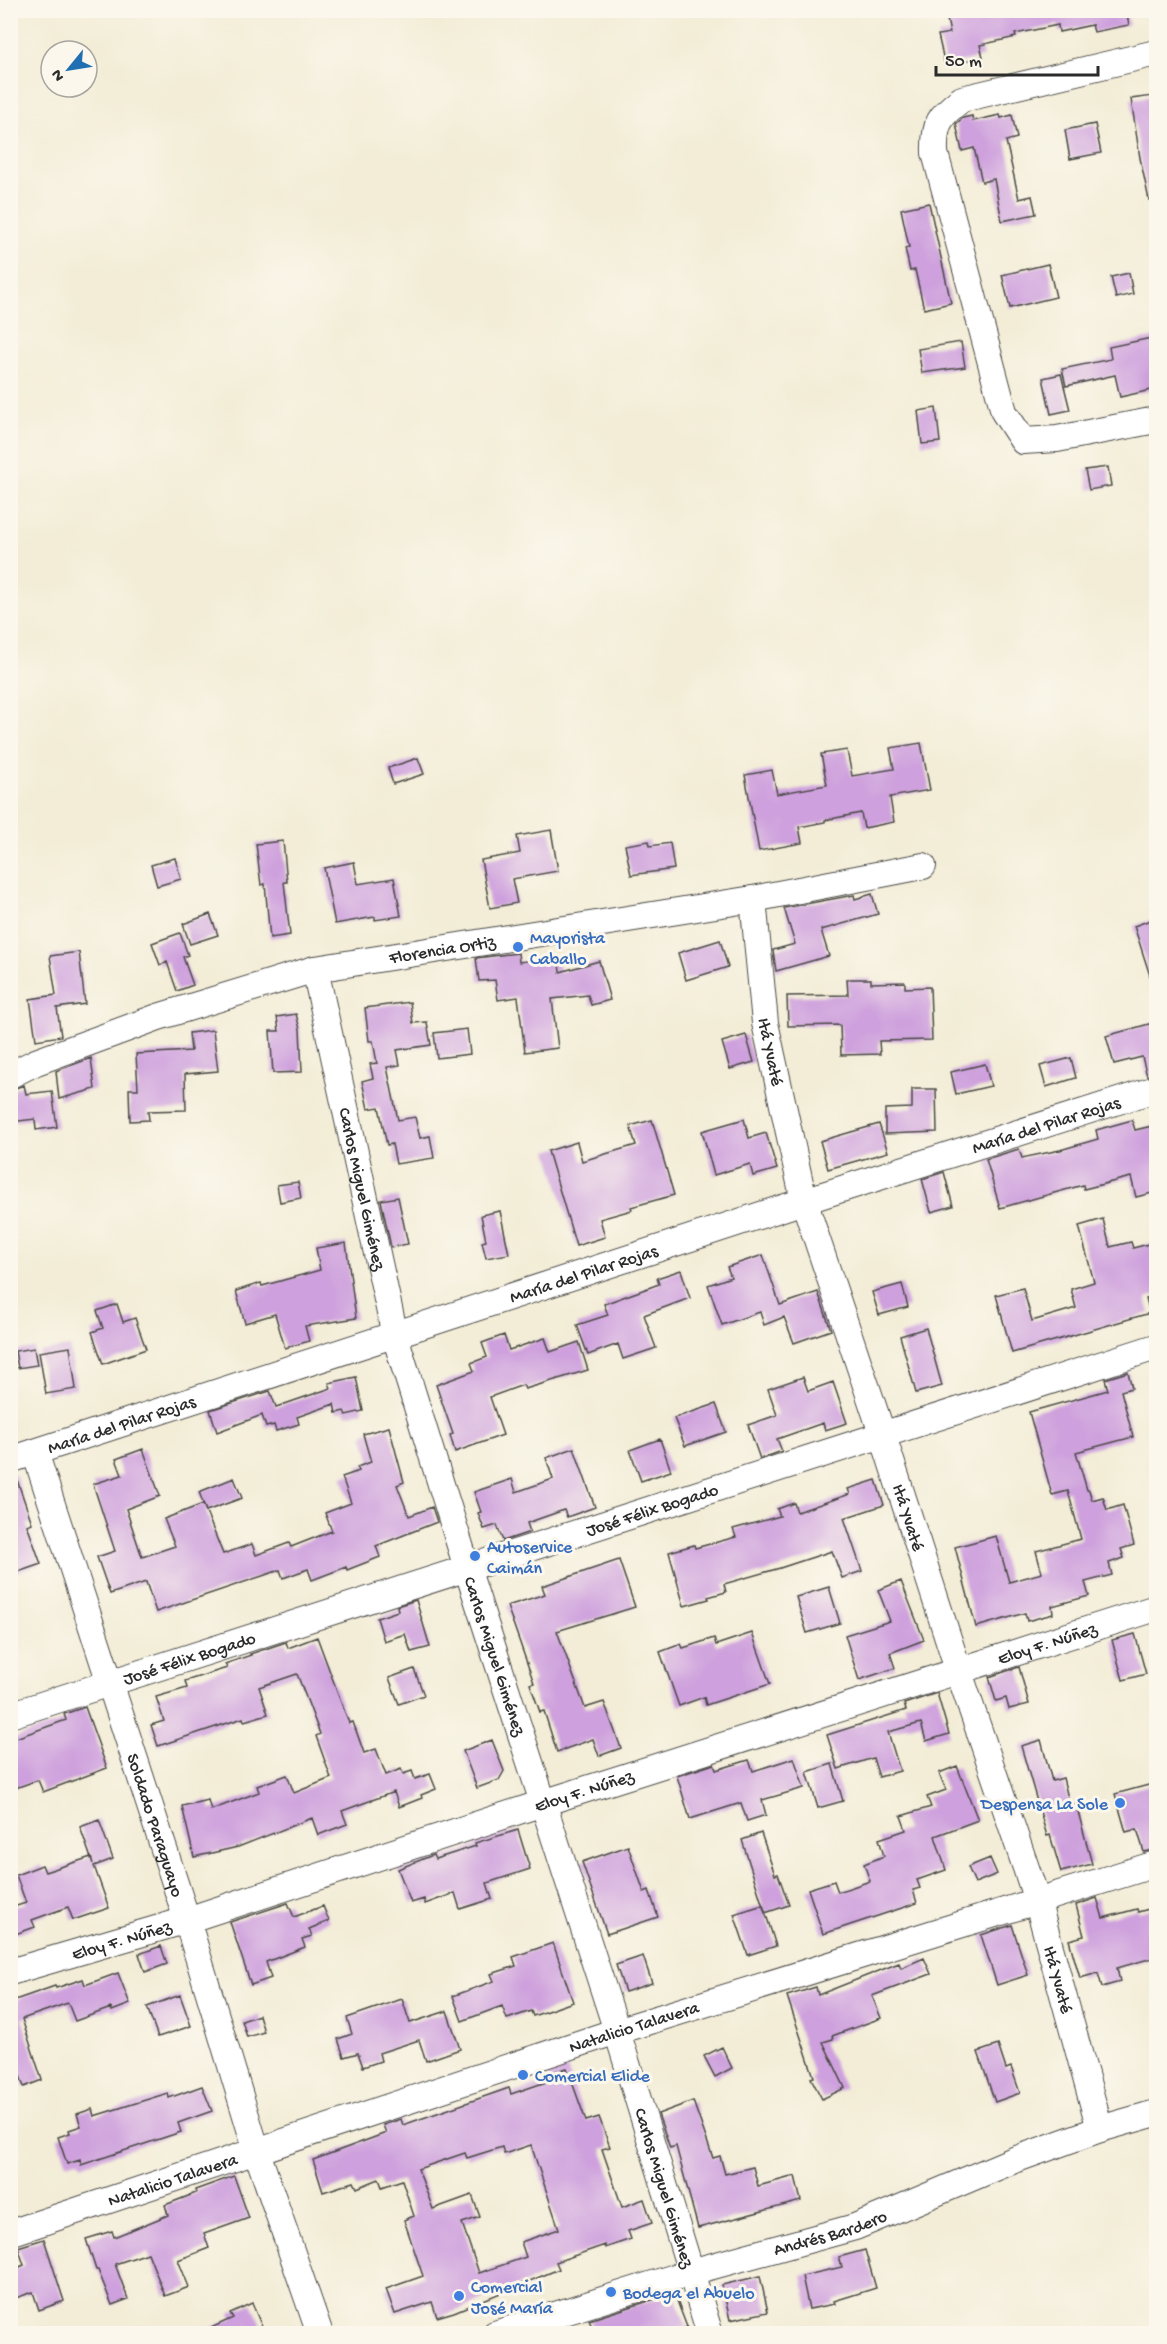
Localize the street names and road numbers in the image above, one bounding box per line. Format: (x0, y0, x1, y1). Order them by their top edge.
street label: Florencia Ortiz (387, 932, 498, 970)
street label: Itá Yvaté (752, 1017, 787, 1089)
street label: María del Pilar Rojas (970, 1093, 1125, 1160)
street label: Carlos Miguel Giménez (333, 1106, 389, 1274)
street label: María del Pilar Rojas (507, 1241, 662, 1309)
street label: María del Pilar Rojas (45, 1392, 200, 1460)
street label: José Félix Bogado (584, 1480, 721, 1542)
street label: Itá Yvaté (886, 1482, 928, 1555)
street label: Carlos Miguel Giménez (458, 1574, 529, 1740)
street label: Eloy F. Núñez (995, 1619, 1101, 1671)
street label: José Félix Bogado (121, 1629, 259, 1691)
street label: Soldado Paraguayo (121, 1751, 187, 1900)
street label: Eloy F. Núñez (532, 1766, 638, 1818)
street label: Eloy F. Núñez (70, 1917, 175, 1966)
street label: Itá Yvaté (1037, 1944, 1076, 2017)
street label: Natalicio Talavera (567, 1998, 703, 2059)
street label: Carlos Miguel Giménez (628, 2106, 697, 2272)
street label: Natalicio Talavera (106, 2150, 241, 2213)
street label: Andrés Bardero (772, 2207, 891, 2262)

